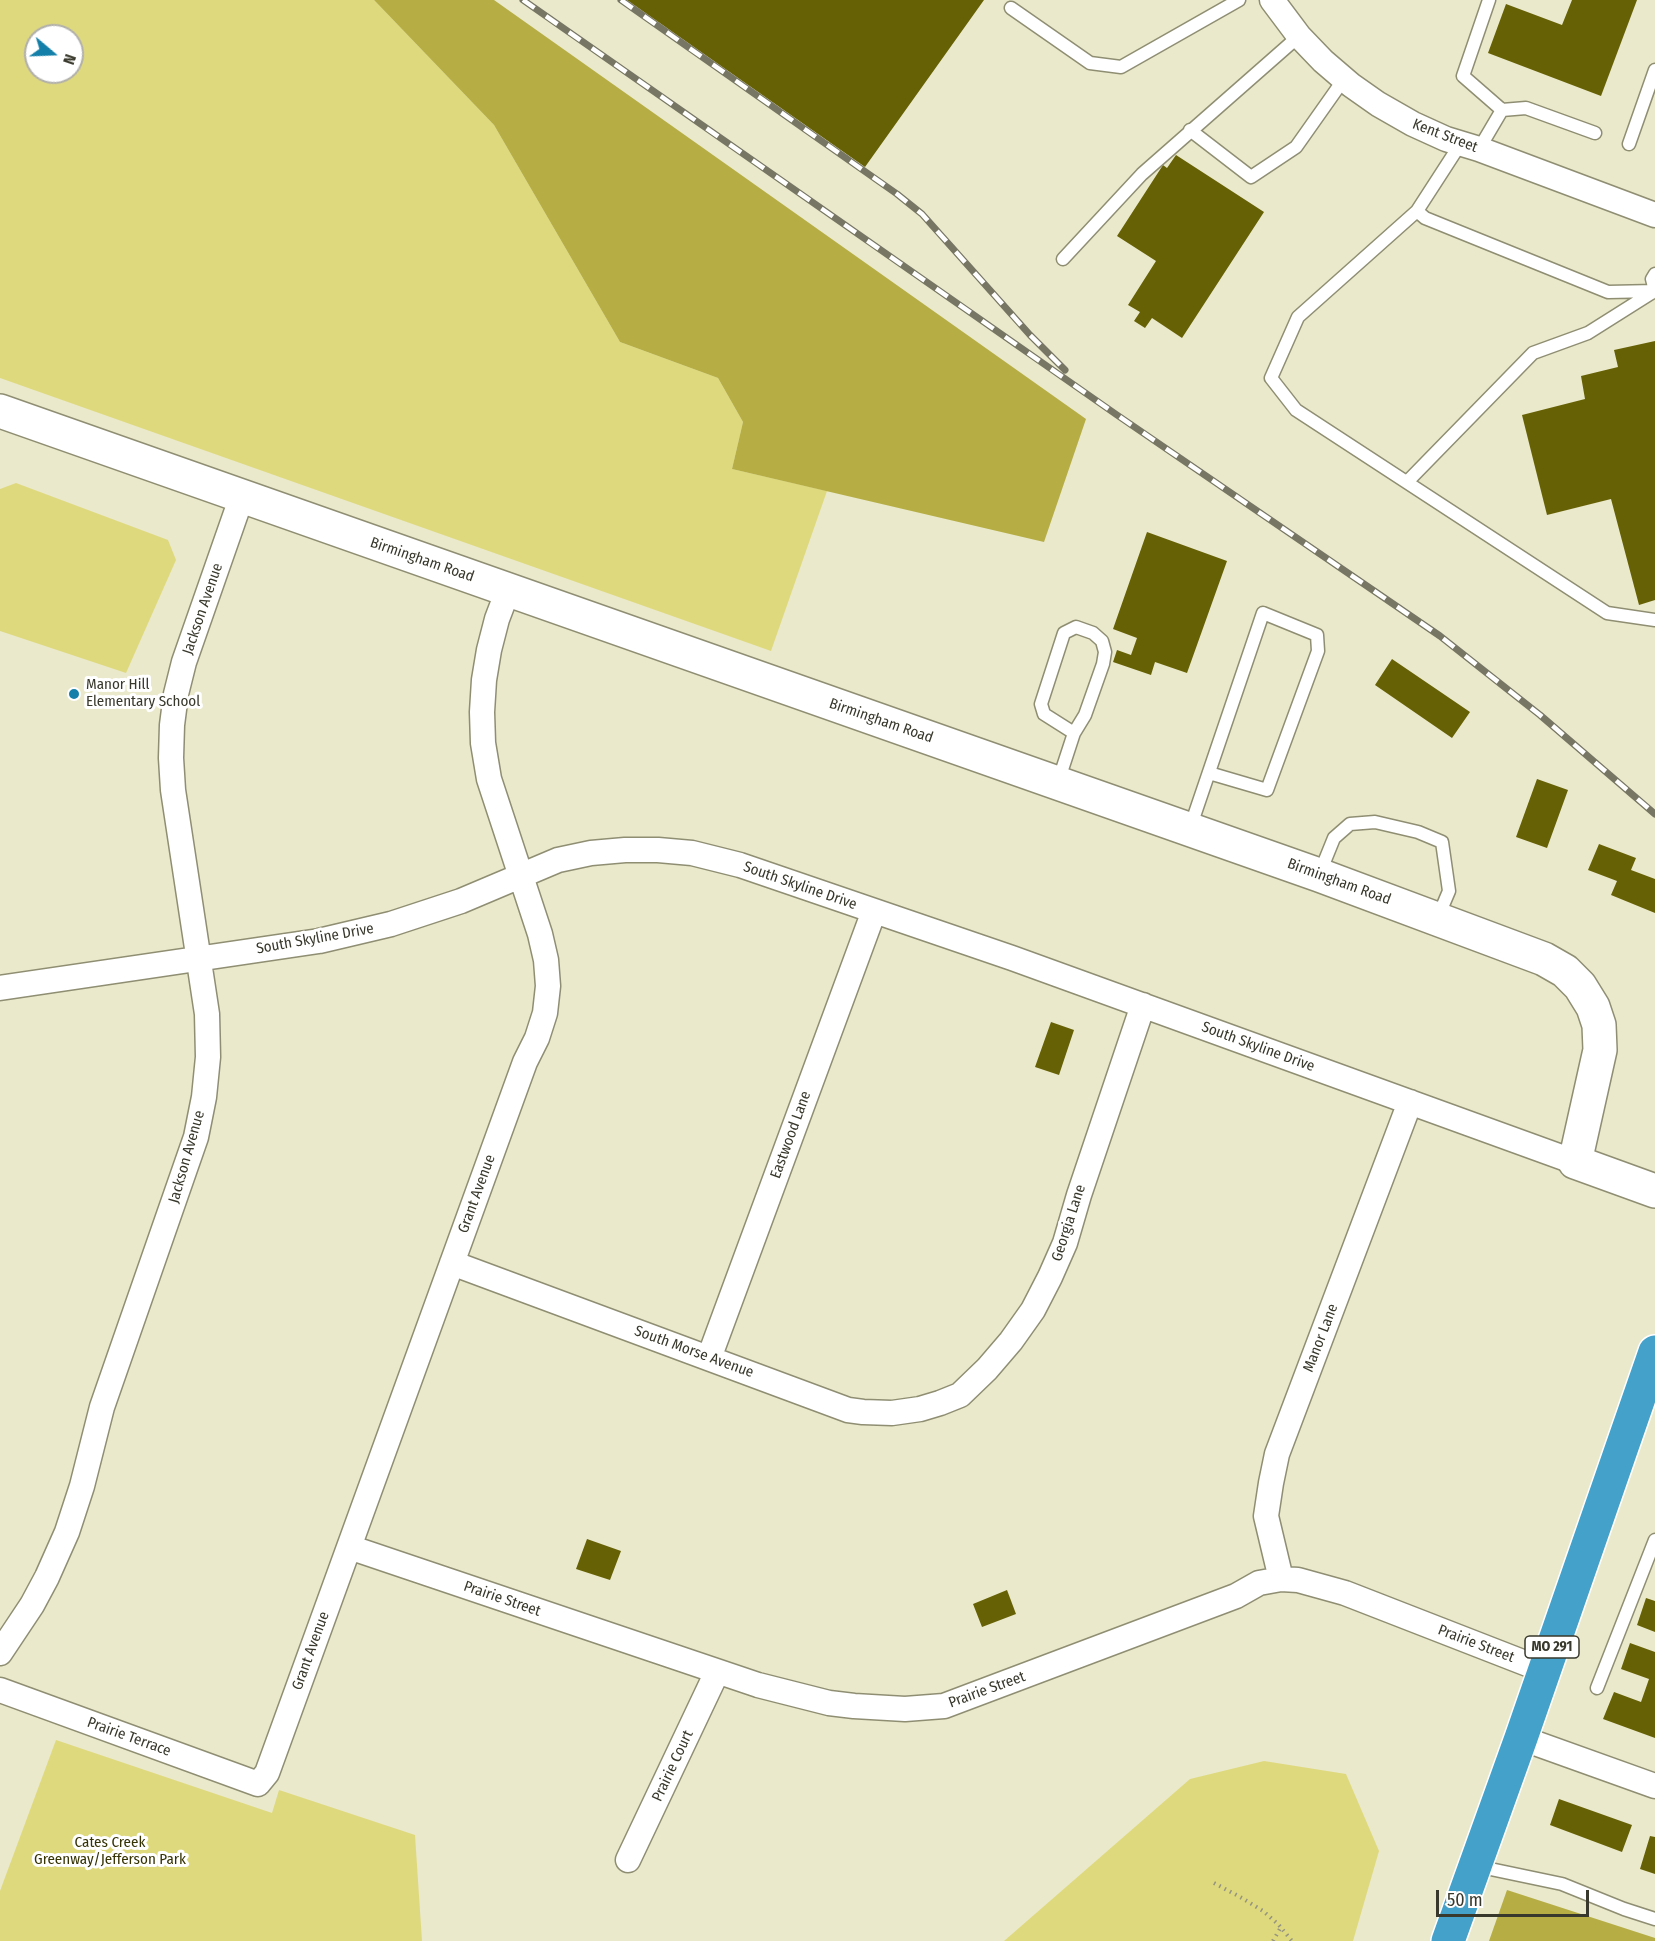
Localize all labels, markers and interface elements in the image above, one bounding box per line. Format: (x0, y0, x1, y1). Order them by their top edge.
north arrow (24, 24, 84, 84)
text: N (59, 52, 80, 67)
street label: Kent Street (1410, 115, 1480, 157)
street label: Birmingham Road (368, 534, 476, 586)
street label: Jackson Avenue (179, 561, 227, 657)
place label: Manor Hill Elementary School (86, 676, 200, 711)
marker: Manor Hill Elementary School (67, 687, 81, 701)
street label: Birmingham Road (827, 695, 935, 747)
street label: Birmingham Road (1285, 855, 1393, 909)
street label: South Skyline Drive (741, 858, 859, 914)
street label: South Skyline Drive (255, 920, 375, 958)
street label: South Skyline Drive (1199, 1018, 1317, 1076)
street label: Eastwood Lane (767, 1089, 815, 1181)
street label: Jackson Avenue (165, 1109, 209, 1205)
street label: Grant Avenue (454, 1152, 500, 1236)
street label: Georgia Lane (1048, 1182, 1090, 1264)
street label: Manor Lane (1300, 1301, 1342, 1375)
street label: South Morse Avenue (632, 1322, 756, 1382)
street label: Prairie Street (461, 1577, 543, 1621)
street label: Grant Avenue (288, 1609, 334, 1693)
street label: Prairie Street (1435, 1621, 1517, 1667)
road number: MO 291 (1525, 1636, 1579, 1658)
street label: Prairie Street (946, 1668, 1028, 1712)
street label: Prairie Terrace (85, 1714, 173, 1760)
street label: Prairie Court (649, 1727, 697, 1805)
park label: Cates Creek Greenway/Jefferson Park (34, 1834, 186, 1869)
scale bar (1439, 1878, 1592, 1916)
text: 50 m (1447, 1889, 1483, 1911)

